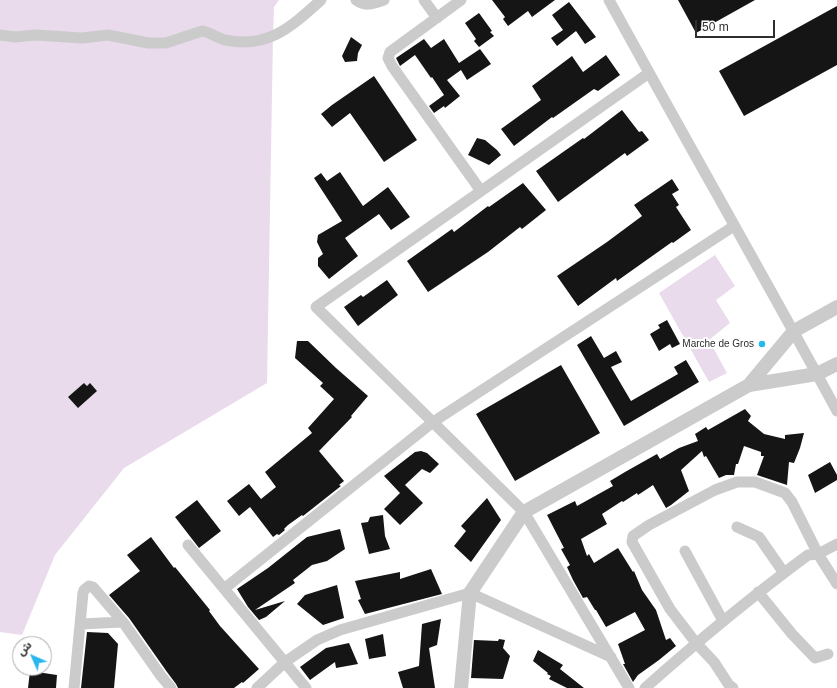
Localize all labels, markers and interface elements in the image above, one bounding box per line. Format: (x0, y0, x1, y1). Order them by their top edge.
scale bar (697, 12, 777, 38)
text: 50 m (702, 20, 729, 34)
place label: Marche de Gros (682, 338, 754, 350)
marker: Marche de Gros (757, 339, 767, 349)
north arrow (12, 636, 52, 676)
text: ش (15, 639, 34, 658)

